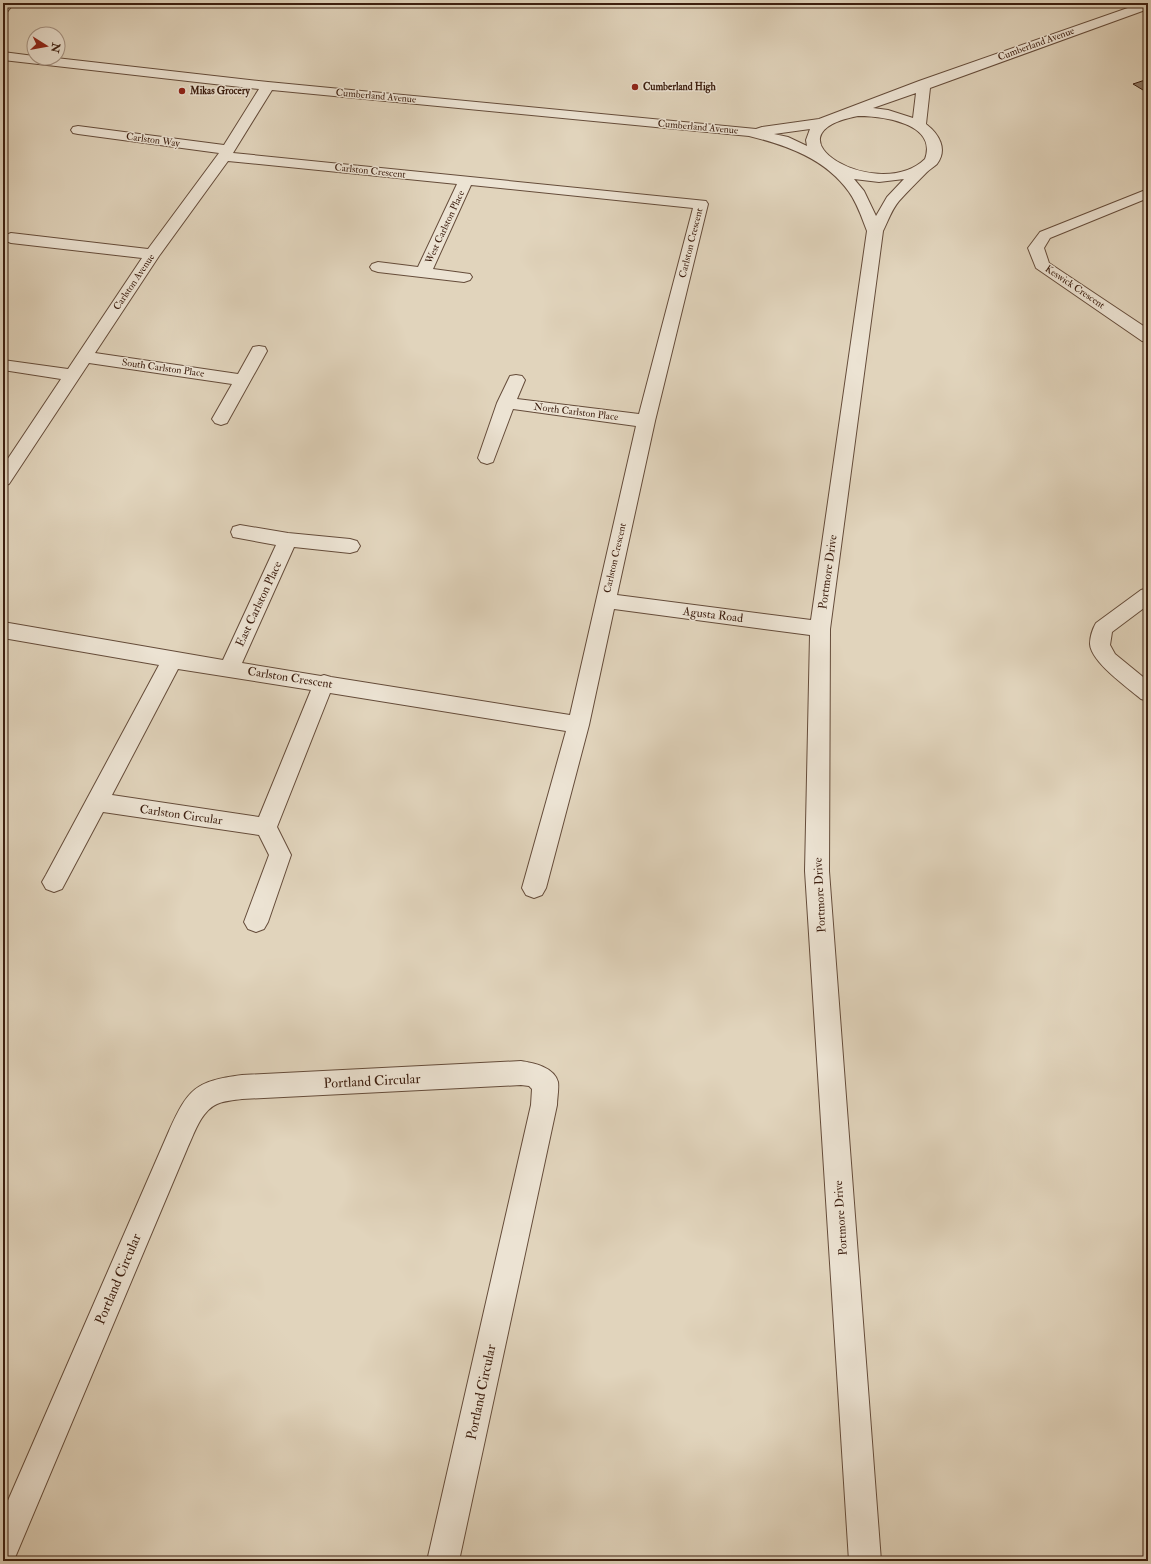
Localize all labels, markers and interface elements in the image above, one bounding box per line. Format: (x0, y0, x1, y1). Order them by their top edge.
street label: Cumberland Avenue (996, 25, 1076, 63)
north arrow (26, 26, 66, 66)
text: N (48, 41, 63, 55)
place label: Cumberland High (643, 81, 716, 94)
marker: Cumberland High (630, 82, 640, 92)
place label: Mikas Grocery (189, 85, 251, 98)
marker: Mikas Grocery (177, 86, 187, 96)
street label: Cumberland Avenue (335, 87, 417, 105)
street label: Cumberland Avenue (657, 118, 739, 136)
street label: Carlston Way (125, 130, 181, 151)
street label: Carlston Crescent (334, 161, 407, 181)
street label: West Carlston Place (422, 189, 467, 266)
street label: Carlston Crescent (677, 206, 706, 279)
street label: Carlston Avenue (111, 252, 157, 312)
street label: Keswick Crescent (1043, 263, 1108, 312)
street label: South Carlston Place (121, 356, 205, 380)
street label: North Carlston Place (533, 401, 619, 423)
street label: Carlston Crescent (601, 521, 629, 594)
street label: Portmore Drive (815, 534, 841, 610)
street label: East Carlston Place (233, 559, 285, 649)
street label: Agusta Road (681, 604, 744, 626)
street label: Carlston Crescent (246, 664, 334, 692)
street label: Carlston Circular (139, 802, 224, 828)
street label: Portmore Drive (811, 857, 829, 933)
street label: Portland Circular (323, 1070, 422, 1092)
street label: Portmore Drive (831, 1180, 851, 1256)
street label: Portland Circular (91, 1230, 145, 1327)
street label: Portland Circular (463, 1342, 500, 1441)

